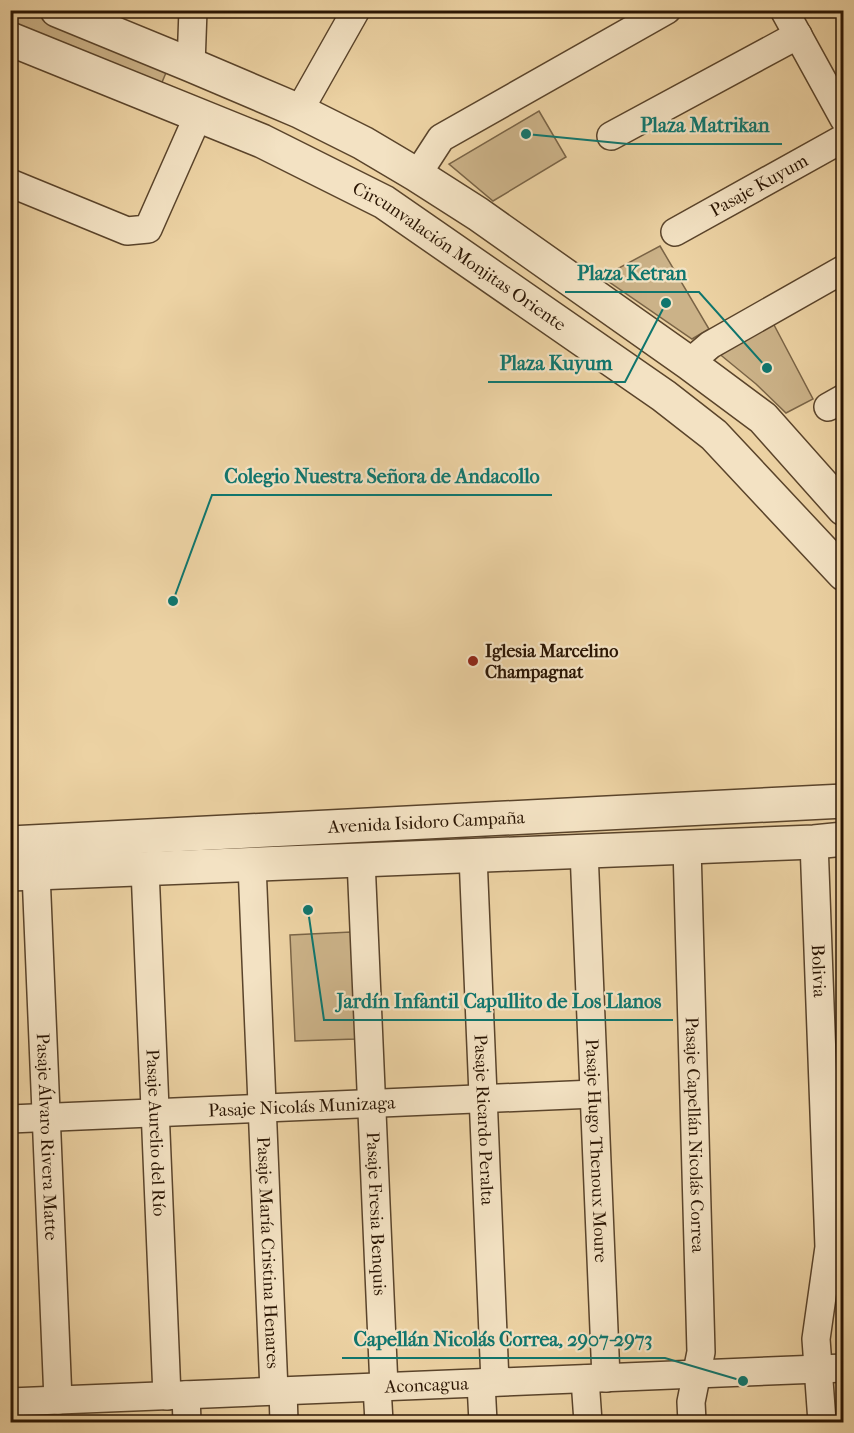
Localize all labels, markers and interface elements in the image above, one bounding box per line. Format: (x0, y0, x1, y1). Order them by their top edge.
callout: Plaza Matrikan (628, 106, 782, 144)
text: Plaza Matrikan (640, 114, 770, 137)
street label: Pasaje Kuyum (706, 150, 812, 221)
street label: Circunvalación Monjitas Oriente (349, 178, 570, 335)
callout: Plaza Ketran (565, 254, 699, 292)
text: Plaza Ketran (577, 262, 687, 285)
callout: Plaza Kuyum (488, 344, 625, 382)
text: Plaza Kuyum (500, 352, 613, 375)
callout: Colegio Nuestra Señora de Andacollo (212, 457, 552, 495)
text: Colegio Nuestra Señora de Andacollo (224, 465, 540, 488)
place label: Iglesia Marcelino Champagnat (485, 641, 618, 683)
marker: Iglesia Marcelino Champagnat (466, 654, 480, 668)
street label: Avenida Isidoro Campaña (327, 807, 526, 838)
street label: Bolivia (807, 944, 830, 999)
callout: Jardín Infantil Capullito de Los Llanos (324, 982, 673, 1020)
text: Jardín Infantil Capullito de Los Llanos (335, 990, 662, 1013)
street label: Pasaje Capellán Nicolás Correa (681, 1017, 709, 1254)
street label: Pasaje Álvaro Rivera Matte (32, 1033, 62, 1241)
street label: Pasaje Ricardo Peralta (470, 1034, 498, 1206)
street label: Pasaje Hugo Thenoux Moure (581, 1038, 612, 1263)
street label: Pasaje Aurelio del Río (142, 1049, 170, 1217)
street label: Pasaje Nicolás Munizaga (208, 1092, 396, 1121)
street label: Pasaje Fresia Benquis (362, 1131, 391, 1296)
street label: Pasaje María Cristina Henares (253, 1136, 284, 1369)
callout: Capellán Nicolás Correa, 2907-2973 (342, 1320, 665, 1358)
text: Capellán Nicolás Correa, 2907-2973 (354, 1328, 652, 1351)
street label: Aconcagua (383, 1373, 470, 1397)

